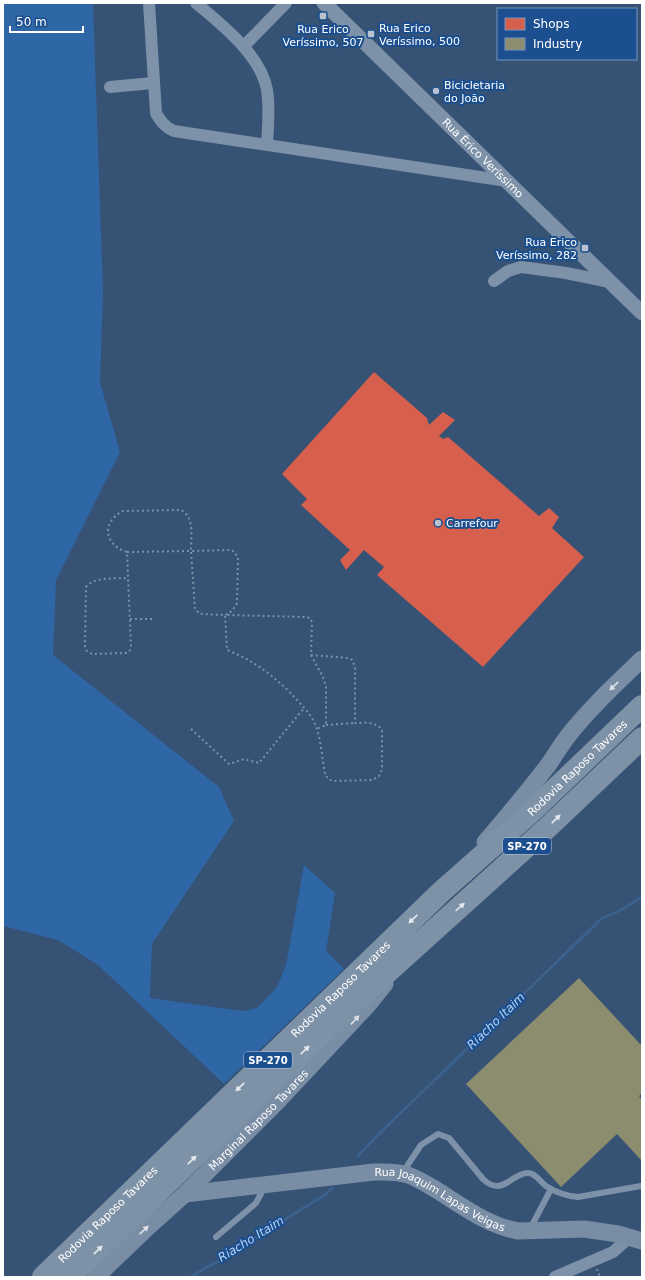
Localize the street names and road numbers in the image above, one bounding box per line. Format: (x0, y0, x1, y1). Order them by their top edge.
street label: Rua Érico Veríssimo (439, 116, 526, 201)
street label: Rodovia Raposo Tavares (525, 717, 630, 819)
road number: SP-270 (503, 838, 551, 854)
street label: Rodovia Raposo Tavares (289, 938, 393, 1040)
road number: SP-270 (244, 1052, 292, 1068)
street label: Marginal Raposo Tavares (206, 1067, 311, 1173)
street label: Rodovia Raposo Tavares (56, 1164, 161, 1266)
street label: Rua Joaquim Lapas Veigas (374, 1166, 507, 1235)

